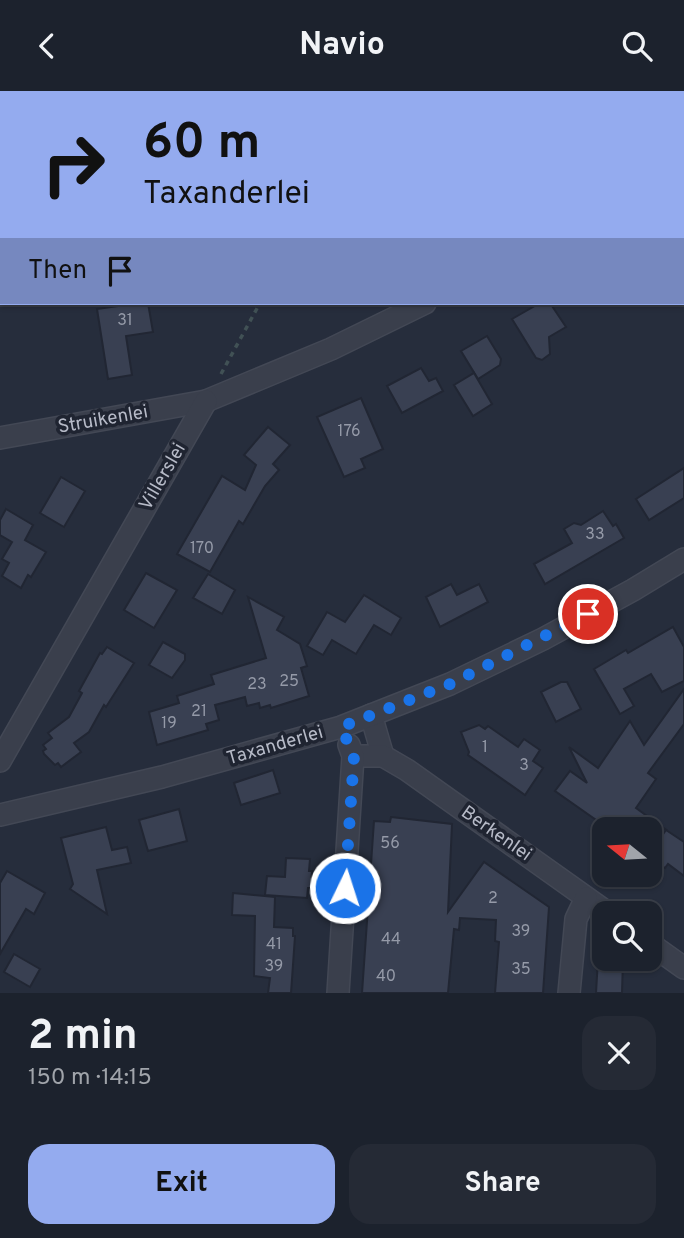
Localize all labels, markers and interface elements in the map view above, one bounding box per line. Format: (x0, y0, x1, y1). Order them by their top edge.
text: Navio (299, 26, 385, 66)
icon: back (28, 27, 66, 65)
icon: search (618, 27, 656, 65)
text: 60 m (143, 114, 261, 176)
icon: right (28, 119, 119, 210)
text: Taxanderlei (143, 175, 310, 215)
icon: arrive (101, 252, 139, 290)
text: Then (28, 255, 87, 288)
house number: 31 (117, 311, 133, 331)
street label: Struikenlei (56, 400, 150, 440)
house number: 176 (337, 422, 361, 442)
street label: Villerslei (134, 439, 192, 515)
house number: 33 (585, 525, 605, 545)
house number: 170 (190, 539, 214, 559)
pin (558, 584, 618, 644)
icon: arrive (569, 595, 607, 633)
house number: 25 (279, 672, 299, 692)
house number: 23 (247, 675, 267, 695)
house number: 21 (191, 702, 207, 722)
house number: 19 (161, 714, 177, 734)
street label: Taxanderlei (224, 721, 326, 771)
house number: 1 (482, 738, 488, 758)
house number: 3 (519, 756, 529, 776)
street label: Berkenlei (456, 801, 536, 867)
north arrow (592, 817, 662, 887)
map controls (592, 817, 662, 971)
house number: 56 (380, 834, 400, 854)
position arrow (308, 851, 382, 925)
house number: 2 (488, 889, 498, 909)
button: search (592, 901, 662, 971)
house number: 39 (512, 922, 530, 942)
house number: 44 (381, 930, 401, 950)
house number: 41 (266, 935, 282, 955)
house number: 39 (265, 957, 283, 977)
house number: 35 (511, 960, 531, 980)
house number: 40 (376, 967, 396, 987)
text: 2 min (28, 1011, 138, 1064)
button: close (582, 1016, 656, 1090)
text: 150 m · 14:15 (28, 1064, 152, 1093)
button: Exit (28, 1144, 335, 1224)
button: Share (349, 1144, 656, 1224)

